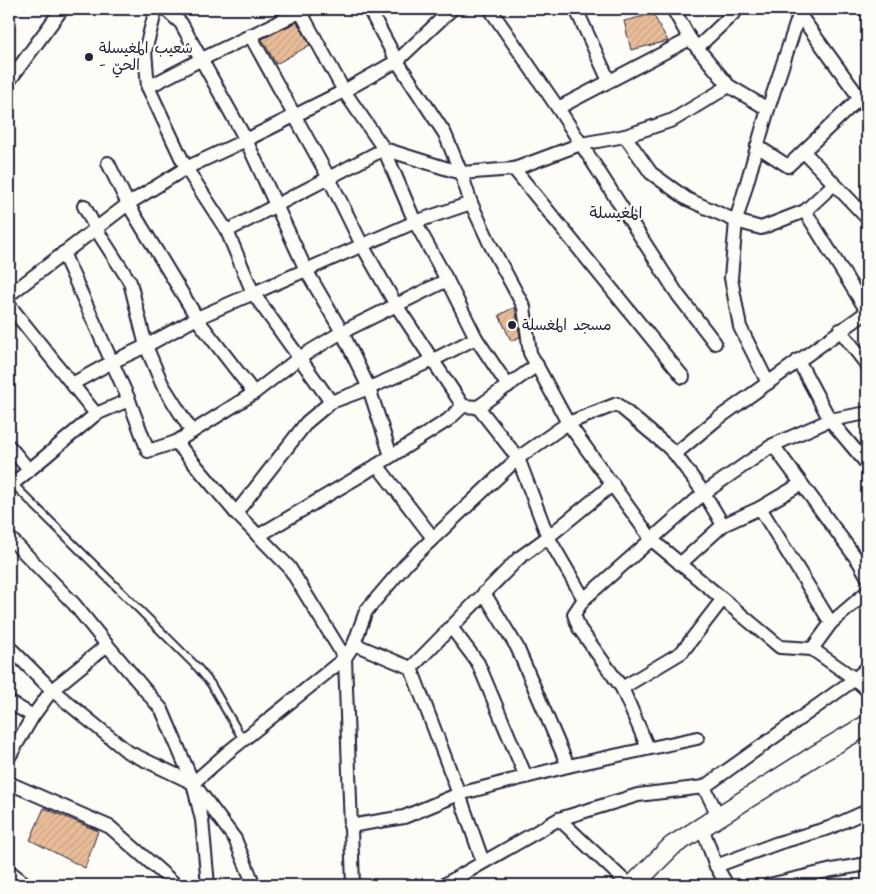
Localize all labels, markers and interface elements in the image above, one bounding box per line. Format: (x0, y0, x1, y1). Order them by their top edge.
place label: شعيب المغيسلة - الحيّ (99, 37, 193, 78)
marker: شعيب المغيسلة - الحيّ (83, 51, 95, 63)
district label: المغيسلة (590, 201, 642, 226)
place label: مسجد المغسلة (522, 314, 612, 338)
marker: مسجد المغسلة (506, 319, 518, 331)

